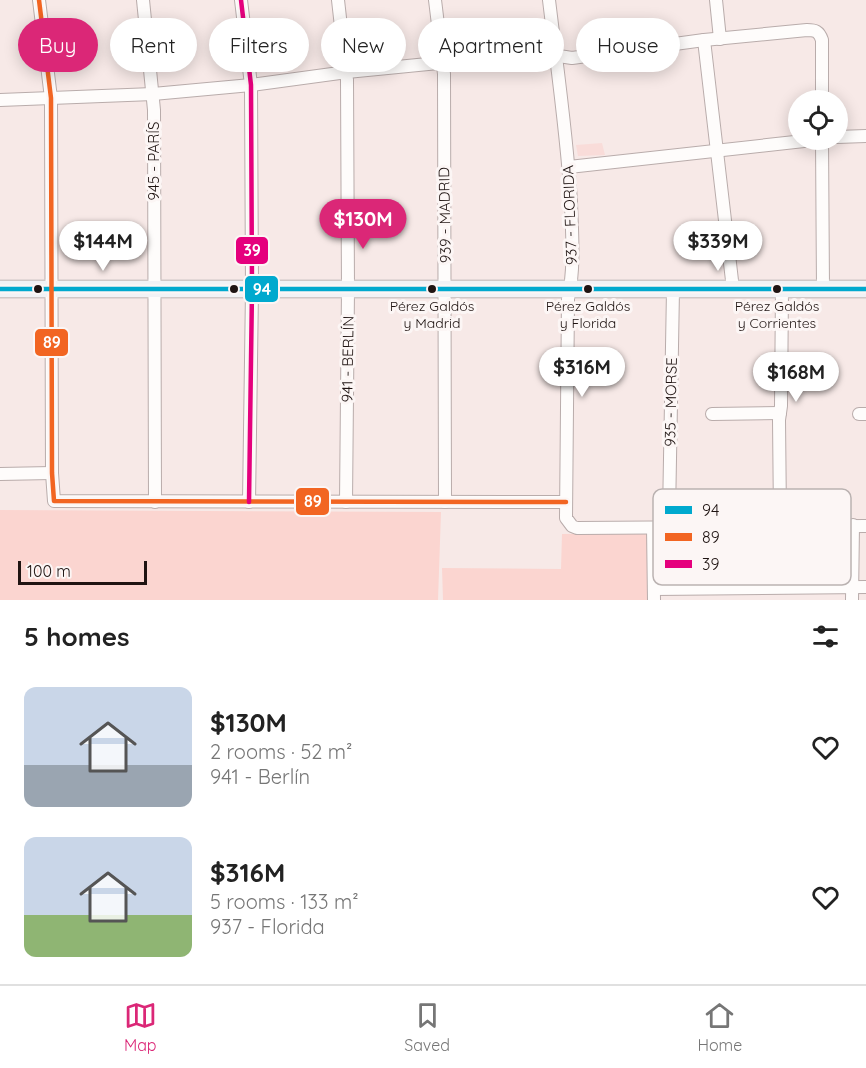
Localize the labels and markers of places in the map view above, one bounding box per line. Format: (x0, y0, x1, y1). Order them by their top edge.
pin: $130M (321, 199, 405, 250)
pin: $144M (61, 221, 145, 272)
pin: $339M (676, 221, 760, 272)
unlabelled marker (32, 283, 44, 295)
unlabelled marker (228, 283, 240, 295)
marker: Pérez Galdós y Madrid (426, 283, 438, 295)
marker: Pérez Galdós y Florida (582, 283, 594, 295)
marker: Pérez Galdós y Corrientes (771, 283, 783, 295)
place label: Pérez Galdós y Madrid (390, 297, 474, 332)
place label: Pérez Galdós y Florida (546, 297, 630, 332)
place label: Pérez Galdós y Corrientes (735, 297, 819, 332)
pin: $316M (540, 347, 624, 398)
pin: $168M (754, 352, 838, 403)

